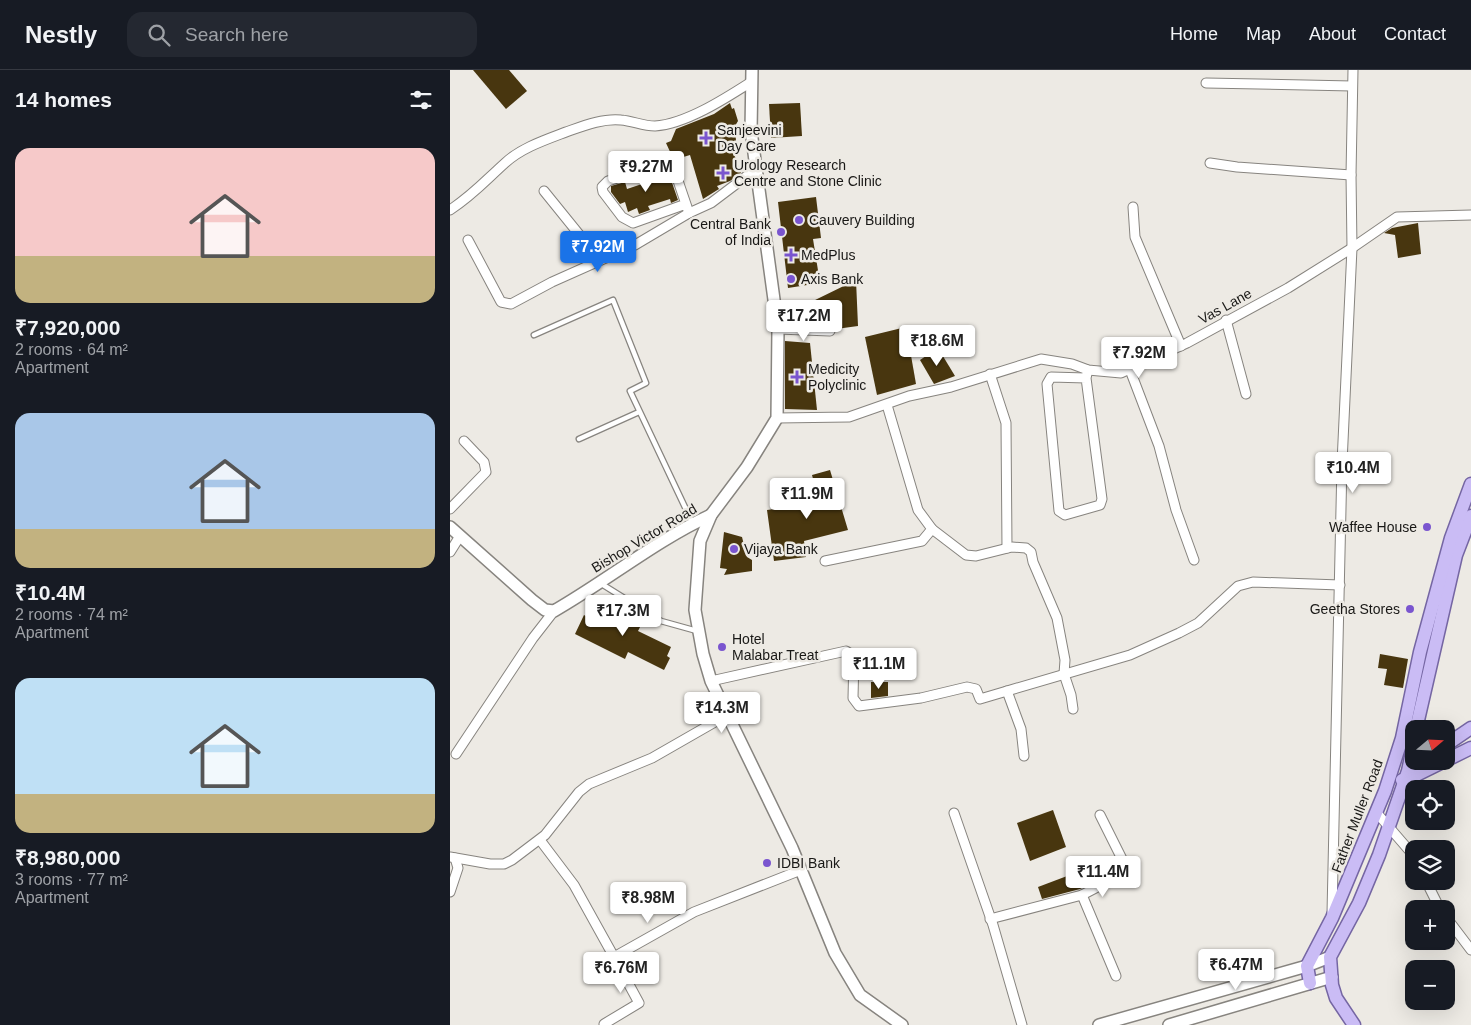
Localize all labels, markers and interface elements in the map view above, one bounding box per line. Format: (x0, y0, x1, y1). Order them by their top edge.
search box (127, 12, 477, 57)
text: Nestly (25, 21, 97, 48)
icon: search (145, 21, 173, 49)
text: Search here (185, 24, 289, 45)
text: Home (1170, 24, 1218, 44)
text: Map (1246, 24, 1281, 44)
text: About (1309, 24, 1356, 44)
text: Contact (1384, 24, 1446, 44)
icon: filters (407, 86, 435, 114)
text: 14 homes (15, 88, 112, 111)
place label: Sanjeevini Day Care (717, 122, 782, 154)
marker: Sanjeevini Day Care (699, 131, 713, 145)
pin: ₹9.27M (605, 150, 687, 193)
place label: Urology Research Centre and Stone Clinic (734, 157, 882, 189)
text: ₹9.27M (619, 158, 673, 175)
marker: Urology Research Centre and Stone Clinic (716, 166, 730, 180)
icon: home (180, 181, 270, 271)
place label: Cauvery Building (809, 212, 915, 228)
marker: Cauvery Building (793, 214, 805, 226)
place label: Central Bank of India (690, 216, 772, 248)
marker: Central Bank of India (775, 226, 787, 238)
pin: ₹7.92M (557, 230, 639, 273)
text: ₹7.92M (571, 238, 625, 255)
place label: MedPlus (801, 247, 855, 263)
marker: MedPlus (785, 249, 797, 261)
place label: Axis Bank (801, 271, 864, 287)
marker: Axis Bank (785, 273, 797, 285)
street label: Vas Lane (1196, 285, 1254, 327)
pin: ₹17.2M (763, 300, 845, 342)
text: ₹17.2M (777, 307, 831, 324)
text: ₹7,920,000 (15, 316, 120, 339)
pin: ₹18.6M (896, 324, 978, 367)
text: ₹18.6M (910, 332, 964, 349)
pin: ₹7.92M (1098, 336, 1180, 379)
text: 2 rooms · 64 m² (15, 341, 128, 358)
text: ₹7.92M (1112, 344, 1166, 361)
text: Apartment (15, 359, 89, 376)
place label: Medicity Polyclinic (808, 361, 866, 393)
marker: Medicity Polyclinic (790, 370, 804, 384)
icon: home (180, 446, 270, 536)
pin: ₹10.4M (1312, 452, 1394, 494)
text: ₹10.4M (1326, 459, 1380, 476)
pin: ₹11.9M (766, 478, 848, 520)
text: ₹11.9M (781, 485, 833, 502)
street label: Bishop Victor Road (589, 500, 699, 576)
place label: Waffee House (1329, 519, 1417, 535)
marker: Waffee House (1421, 521, 1433, 533)
place label: Vijaya Bank (744, 541, 819, 557)
marker: Vijaya Bank (728, 543, 740, 555)
text: ₹10.4M (15, 581, 85, 604)
pin: ₹17.3M (582, 594, 664, 637)
place label: Geetha Stores (1310, 601, 1400, 617)
text: ₹17.3M (596, 602, 650, 619)
marker: Geetha Stores (1404, 603, 1416, 615)
text: 2 rooms · 74 m² (15, 606, 128, 623)
text: Apartment (15, 624, 89, 641)
place label: Hotel Malabar Treat (732, 631, 818, 663)
marker: Hotel Malabar Treat (716, 641, 728, 653)
pin: ₹11.1M (838, 648, 920, 690)
text: ₹11.1M (853, 655, 905, 672)
pin: ₹14.3M (681, 692, 763, 734)
text: ₹14.3M (695, 699, 749, 716)
icon: home (180, 711, 270, 801)
north arrow (1405, 720, 1455, 770)
map controls (1405, 720, 1455, 1010)
street label: Father Muller Road (1328, 757, 1386, 875)
button: locate (1405, 780, 1455, 830)
button: layers (1405, 840, 1455, 890)
text: ₹8,980,000 (15, 846, 120, 869)
place label: IDBI Bank (777, 855, 841, 871)
pin: ₹11.4M (1062, 856, 1144, 898)
marker: IDBI Bank (761, 857, 773, 869)
text: ₹11.4M (1077, 863, 1129, 880)
text: 3 rooms · 77 m² (15, 871, 128, 888)
pin: ₹8.98M (607, 882, 689, 924)
text: Apartment (15, 889, 89, 906)
text: ₹8.98M (621, 889, 675, 906)
button: + (1405, 900, 1455, 950)
pin: ₹6.47M (1195, 948, 1277, 991)
pin: ₹6.76M (580, 952, 662, 994)
text: ₹6.47M (1209, 956, 1263, 973)
text: ₹6.76M (594, 959, 648, 976)
button: − (1405, 960, 1455, 1010)

